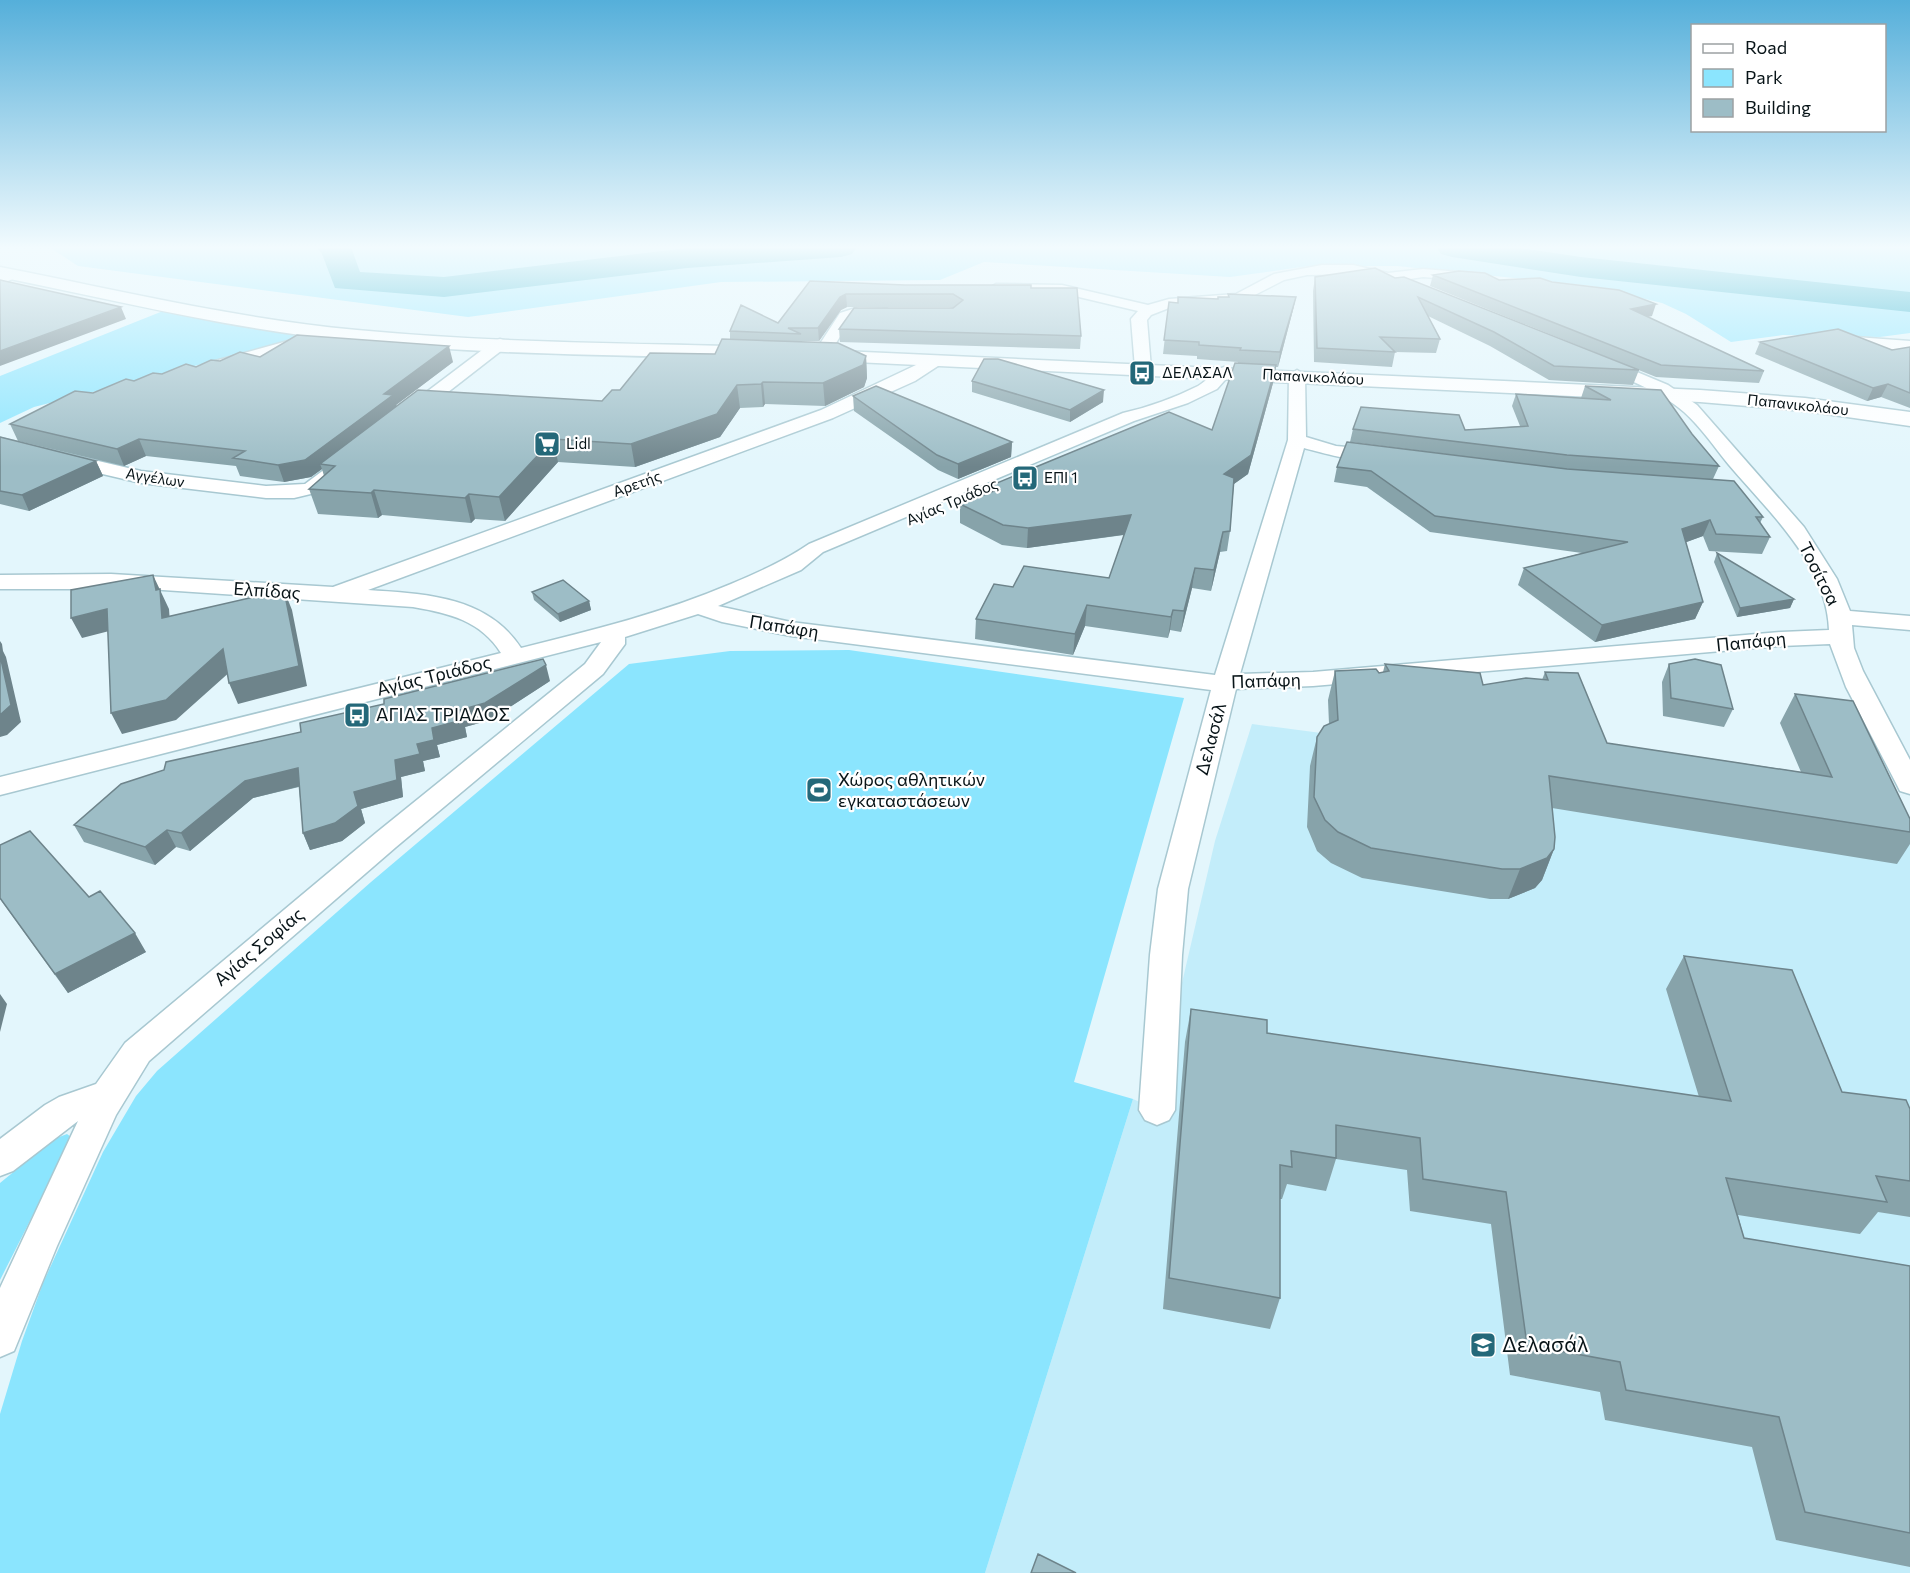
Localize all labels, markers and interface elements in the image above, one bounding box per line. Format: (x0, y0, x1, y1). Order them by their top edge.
legend (1691, 24, 1886, 132)
text: Road (1745, 36, 1787, 58)
text: Park (1745, 66, 1783, 88)
text: Building (1745, 96, 1811, 118)
bus stop icon: ΔΕΛΑΣΑΛ (1127, 358, 1157, 388)
place label: ΔΕΛΑΣΑΛ (1162, 363, 1233, 381)
street label: Παπανικολάου (1262, 364, 1364, 388)
street label: Παπανικολάου (1747, 390, 1850, 418)
supermarket icon: Lidl (532, 429, 562, 459)
place label: Lidl (566, 434, 591, 452)
bus stop icon: ΕΠΙ 1 (1010, 463, 1040, 493)
street label: Αγγέλων (125, 464, 186, 491)
street label: Αρετής (610, 466, 663, 500)
place label: ΕΠΙ 1 (1044, 468, 1078, 486)
street label: Αγίας Τριάδος (903, 474, 1000, 528)
street label: Τοσίτσα (1795, 538, 1845, 609)
street label: Ελπίδας (233, 577, 302, 603)
street label: Παπάφη (748, 610, 820, 642)
street label: Παπάφη (1715, 626, 1787, 656)
street label: Αγίας Τριάδος (374, 650, 493, 700)
street label: Παπάφη (1231, 668, 1301, 692)
bus stop icon: ΑΓΙΑΣ ΤΡΙΑΔΟΣ (342, 700, 372, 730)
street label: Δελασάλ (1190, 700, 1230, 777)
place label: ΑΓΙΑΣ ΤΡΙΑΔΟΣ (376, 703, 510, 725)
place label: Χώρος αθλητικών εγκαταστάσεων (838, 768, 985, 811)
sports icon: Χώρος αθλητικών εγκαταστάσεων (804, 775, 834, 805)
street label: Αγίας Σοφίας (209, 902, 308, 990)
school or university icon: Δελασάλ (1468, 1330, 1498, 1360)
place label: Δελασάλ (1502, 1331, 1588, 1356)

